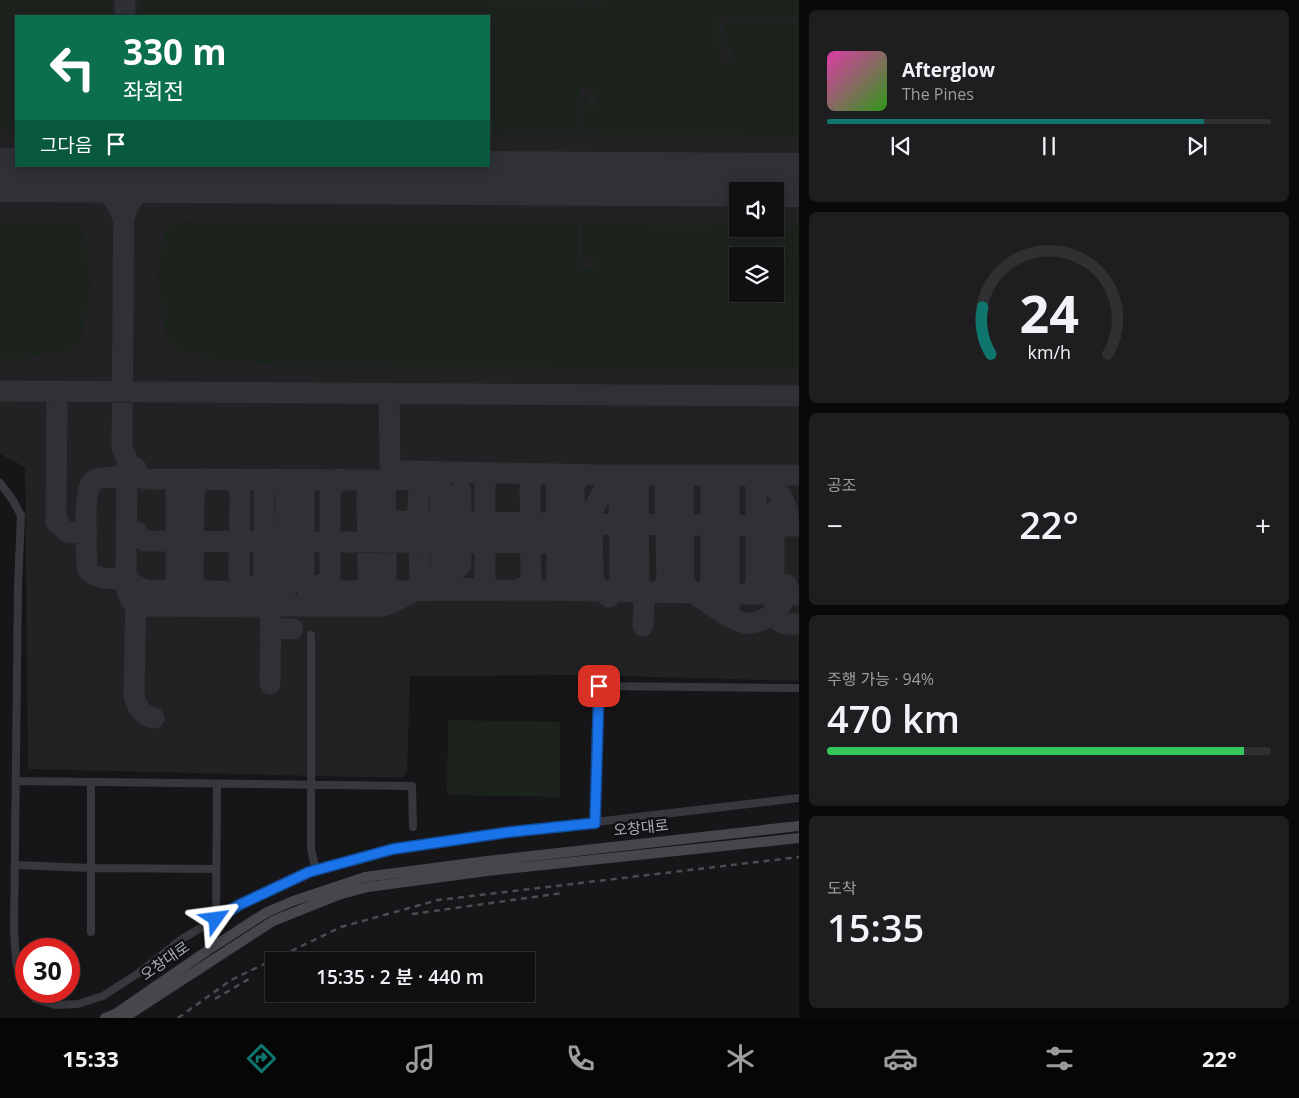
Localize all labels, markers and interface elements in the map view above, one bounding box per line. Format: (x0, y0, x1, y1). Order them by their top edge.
text: 330 m (123, 28, 227, 75)
icon: left (40, 35, 105, 100)
text: Afterglow (902, 57, 995, 83)
text: 좌회전 (123, 75, 184, 105)
text: The Pines (902, 83, 974, 105)
icon: arrive (102, 130, 130, 158)
text: 그다음 (40, 132, 92, 158)
icon: previous (887, 132, 915, 160)
icon: pause (1035, 132, 1063, 160)
icon: next (1183, 132, 1211, 160)
map controls (729, 182, 784, 302)
button: sound (729, 182, 784, 237)
button: layers (729, 247, 784, 302)
text: 24 (1019, 277, 1079, 348)
text: km/h (1027, 340, 1071, 364)
text: 공조 (827, 474, 856, 496)
text: 22° (1019, 498, 1079, 550)
text: − (827, 506, 843, 544)
text: + (1255, 506, 1271, 544)
pin (578, 665, 620, 707)
text: 주행 가능 · 94% (827, 668, 934, 690)
icon: arrive (585, 672, 613, 700)
text: 470 km (827, 692, 960, 744)
street label: 오창대로 (612, 814, 669, 840)
text: 도착 (827, 877, 856, 899)
position arrow (189, 892, 241, 944)
text: 15:35 (827, 901, 924, 953)
street label: 오창대로 (136, 936, 193, 984)
speed limit sign: 30 (15, 938, 80, 1003)
text: 15:35 · 2 분 · 440 m (316, 964, 484, 990)
icon: directions (244, 1041, 279, 1076)
icon: music (403, 1041, 438, 1076)
icon: phone (563, 1041, 598, 1076)
icon: climate (723, 1041, 758, 1076)
icon: car (883, 1041, 918, 1076)
icon: filters (1042, 1041, 1077, 1076)
text: 15:33 (62, 1043, 119, 1073)
text: 22° (1202, 1043, 1237, 1073)

